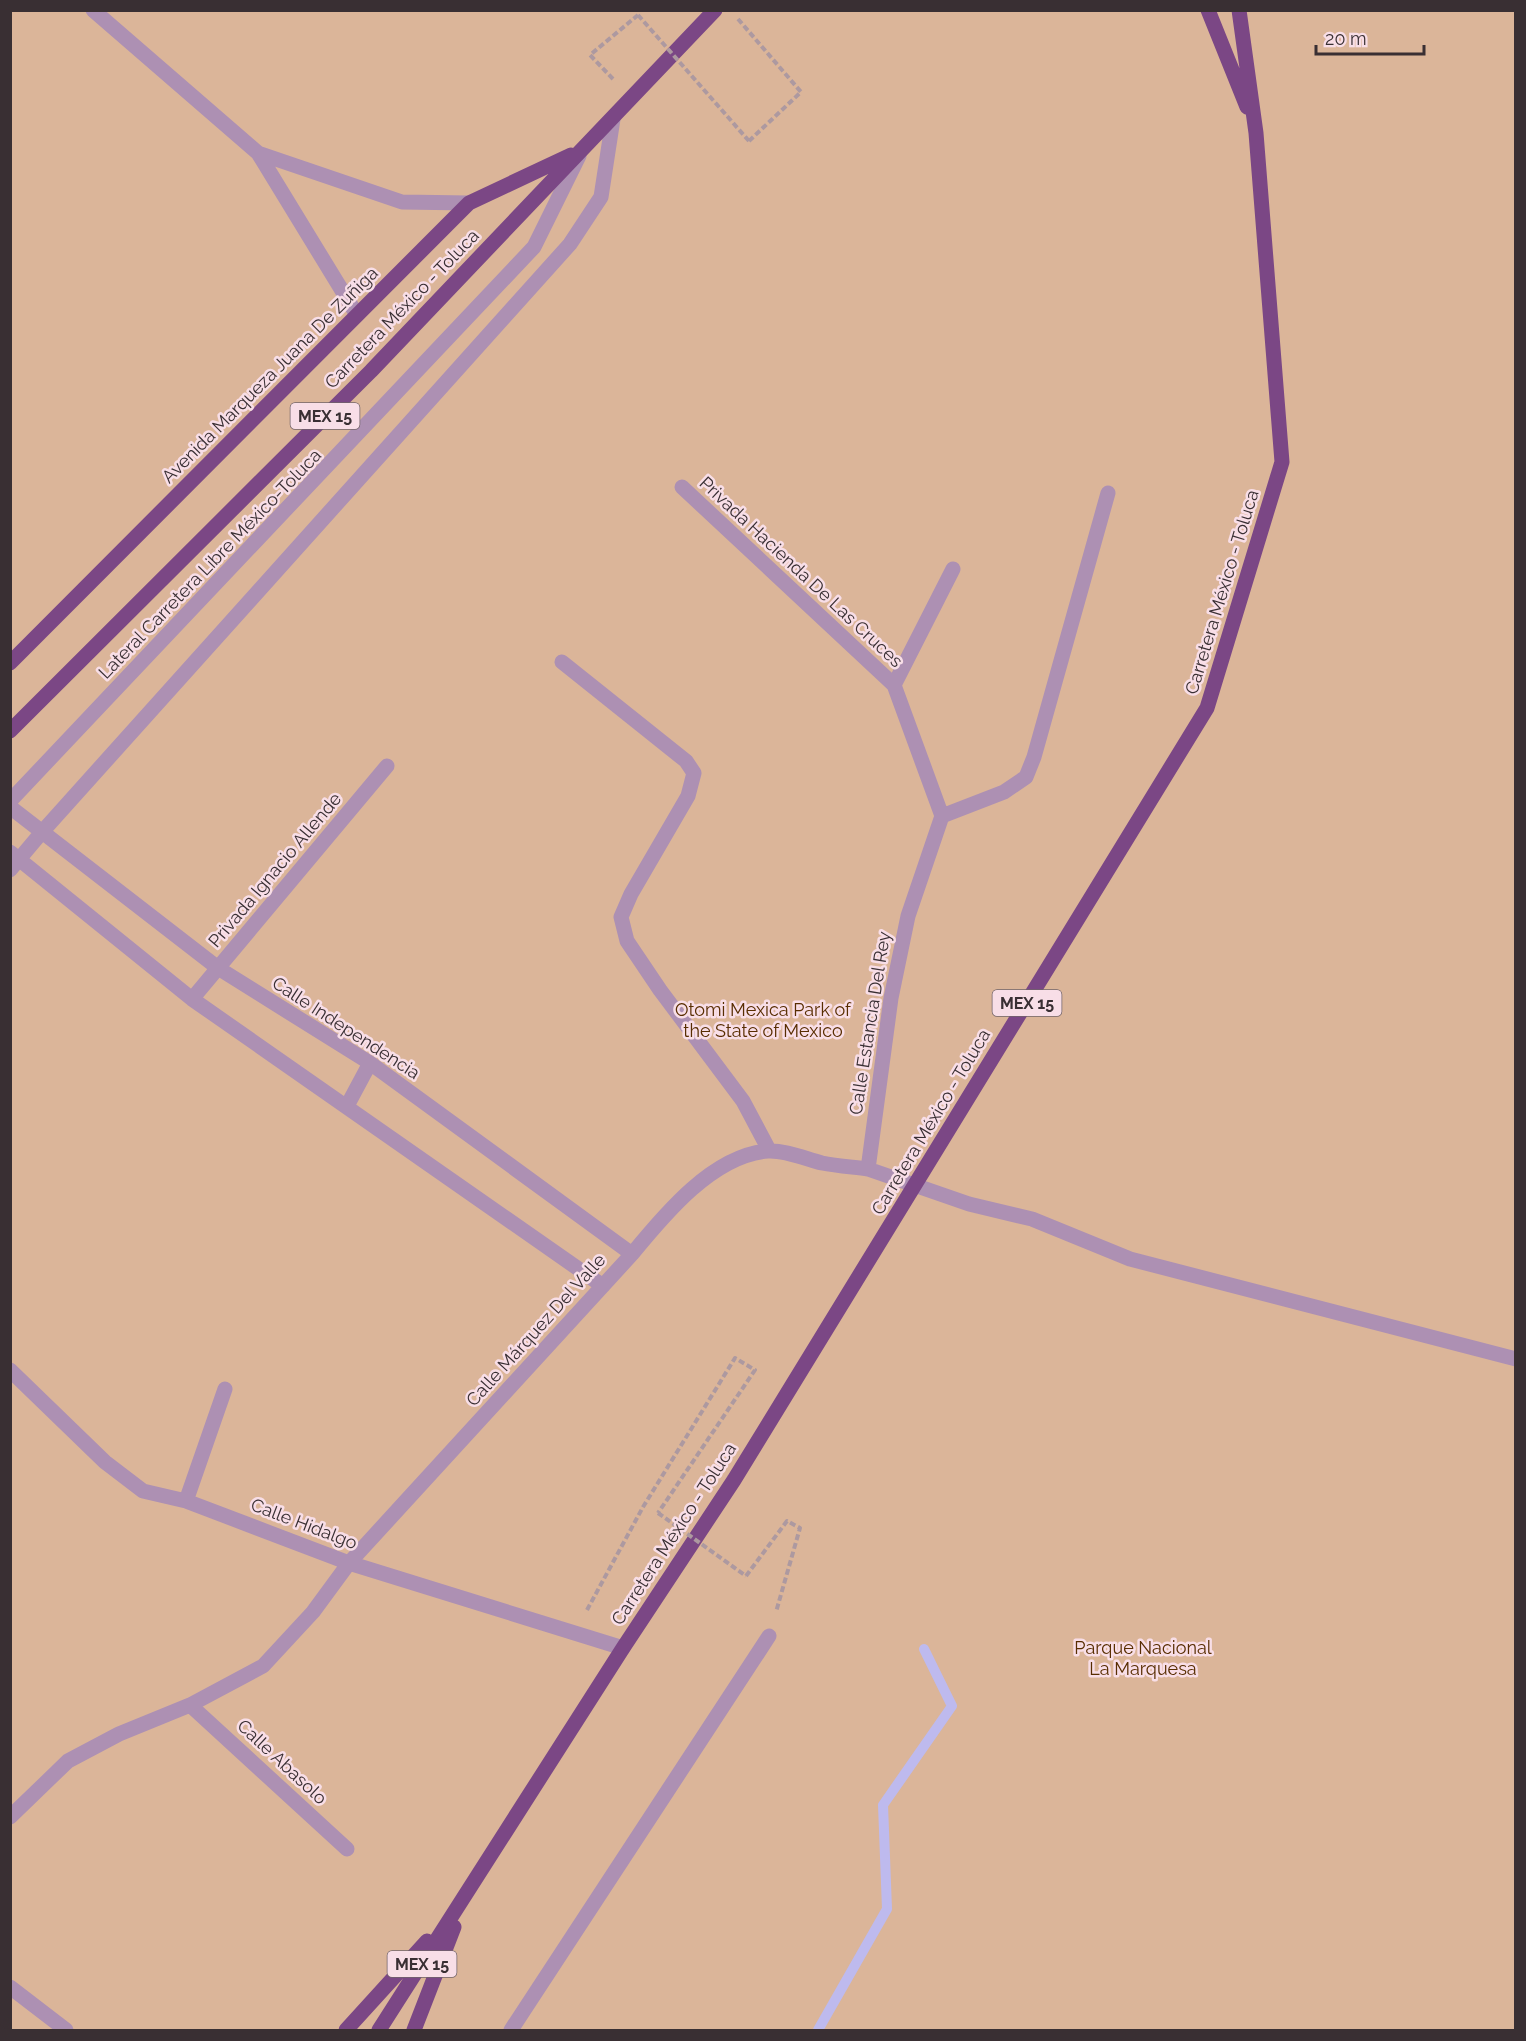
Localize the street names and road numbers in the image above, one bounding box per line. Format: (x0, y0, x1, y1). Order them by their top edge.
street label: Carretera México - Toluca (320, 225, 483, 392)
street label: Avenida Marqueza Juana De Zuñiga (157, 262, 382, 487)
road number: MEX 15 (290, 403, 360, 429)
street label: Lateral Carretera Libre México-Toluca (94, 444, 325, 683)
street label: Privada Hacienda De Las Cruces (696, 472, 907, 671)
street label: Carretera México - Toluca (1180, 487, 1263, 697)
street label: Privada Ignacio Allende (204, 788, 346, 951)
street label: Calle Estancia Del Rey (845, 930, 894, 1116)
street label: Calle Independencia (268, 972, 424, 1083)
road number: MEX 15 (992, 990, 1062, 1016)
street label: Carretera México - Toluca (867, 1025, 994, 1218)
street label: Calle Márquez Del Valle (462, 1249, 610, 1410)
street label: Carretera México - Toluca (607, 1439, 740, 1629)
street label: Calle Hidalgo (248, 1494, 361, 1554)
street label: Calle Abasolo (233, 1715, 332, 1809)
road number: MEX 15 (388, 1951, 456, 1977)

